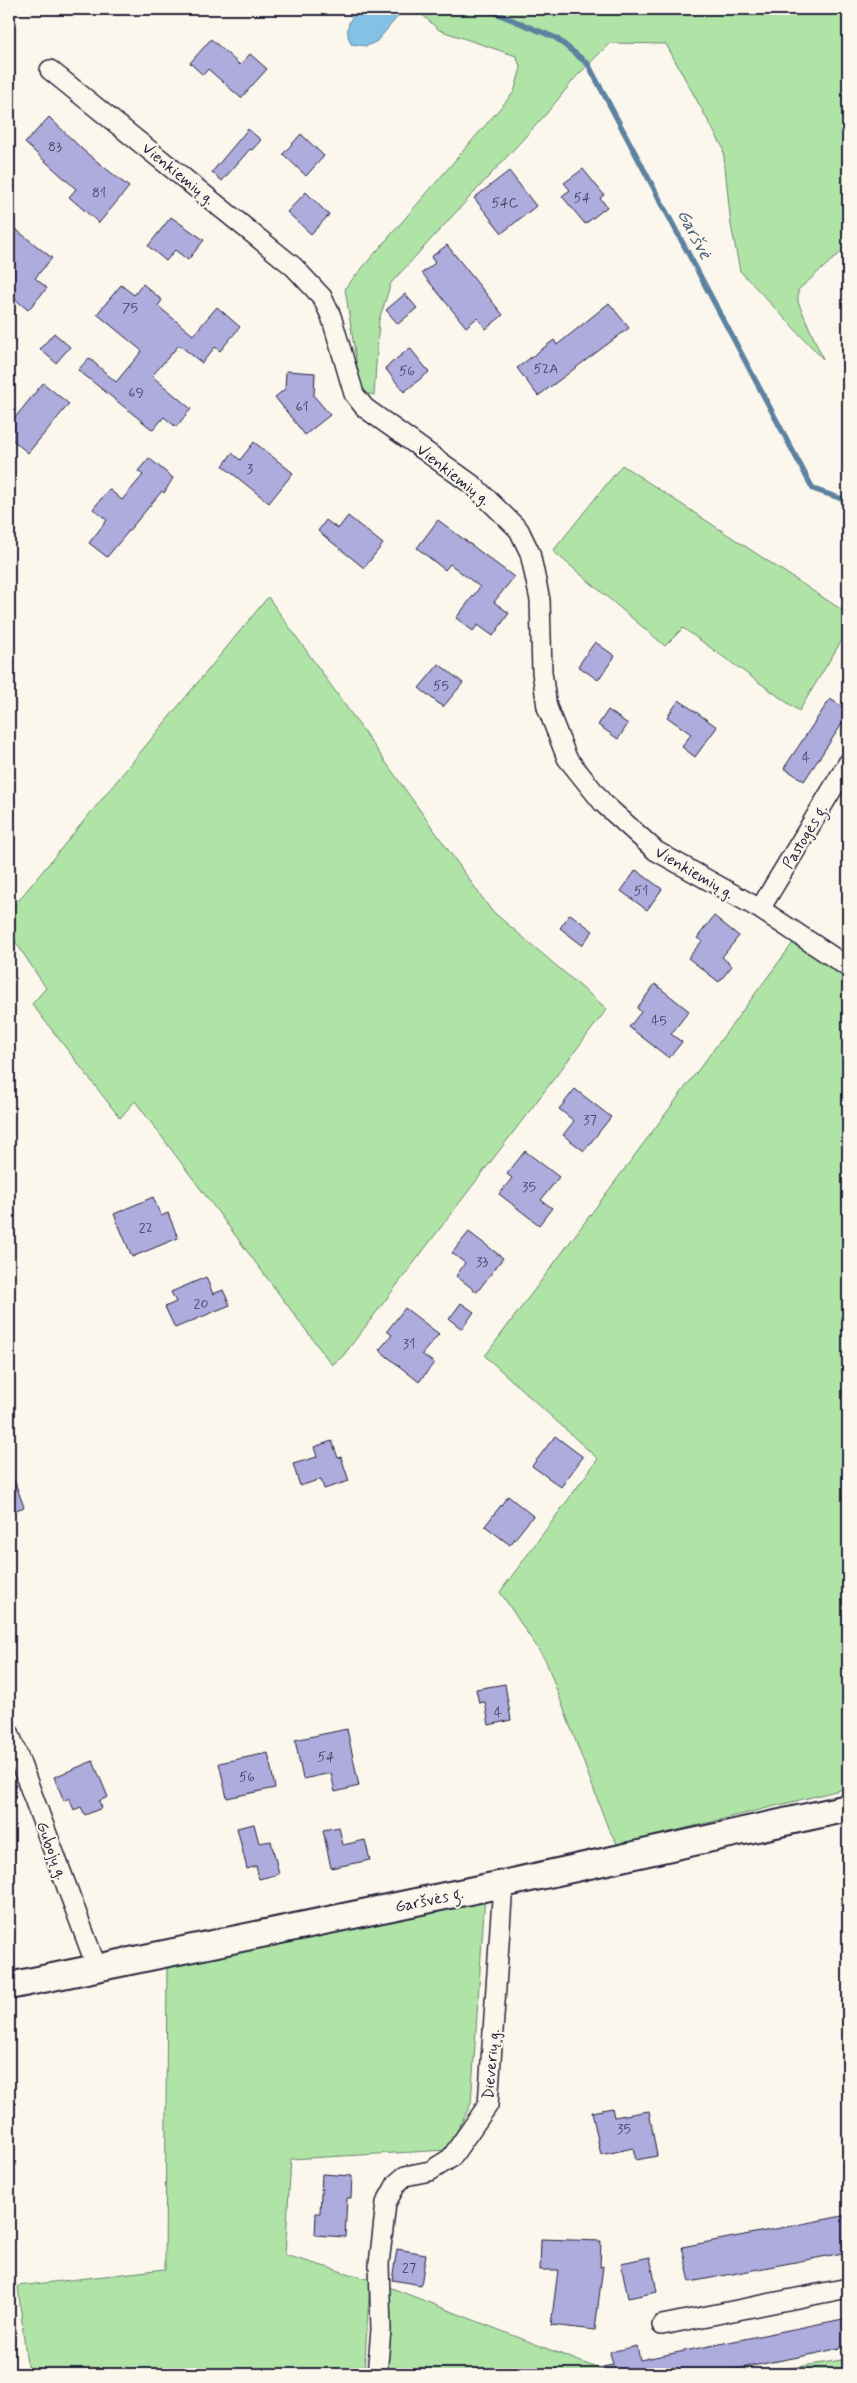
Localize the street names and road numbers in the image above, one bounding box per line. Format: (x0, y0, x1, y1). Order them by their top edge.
street label: Vienkiemių g. (137, 138, 219, 210)
street label: Vienkiemių g. (412, 440, 494, 511)
street label: Pastogės g. (778, 801, 834, 873)
street label: Vienkiemių g. (651, 842, 738, 904)
street label: Gubojų g. (31, 1818, 72, 1883)
street label: Garšvės g. (393, 1883, 466, 1919)
street label: Dieverių g. (478, 2028, 505, 2100)

